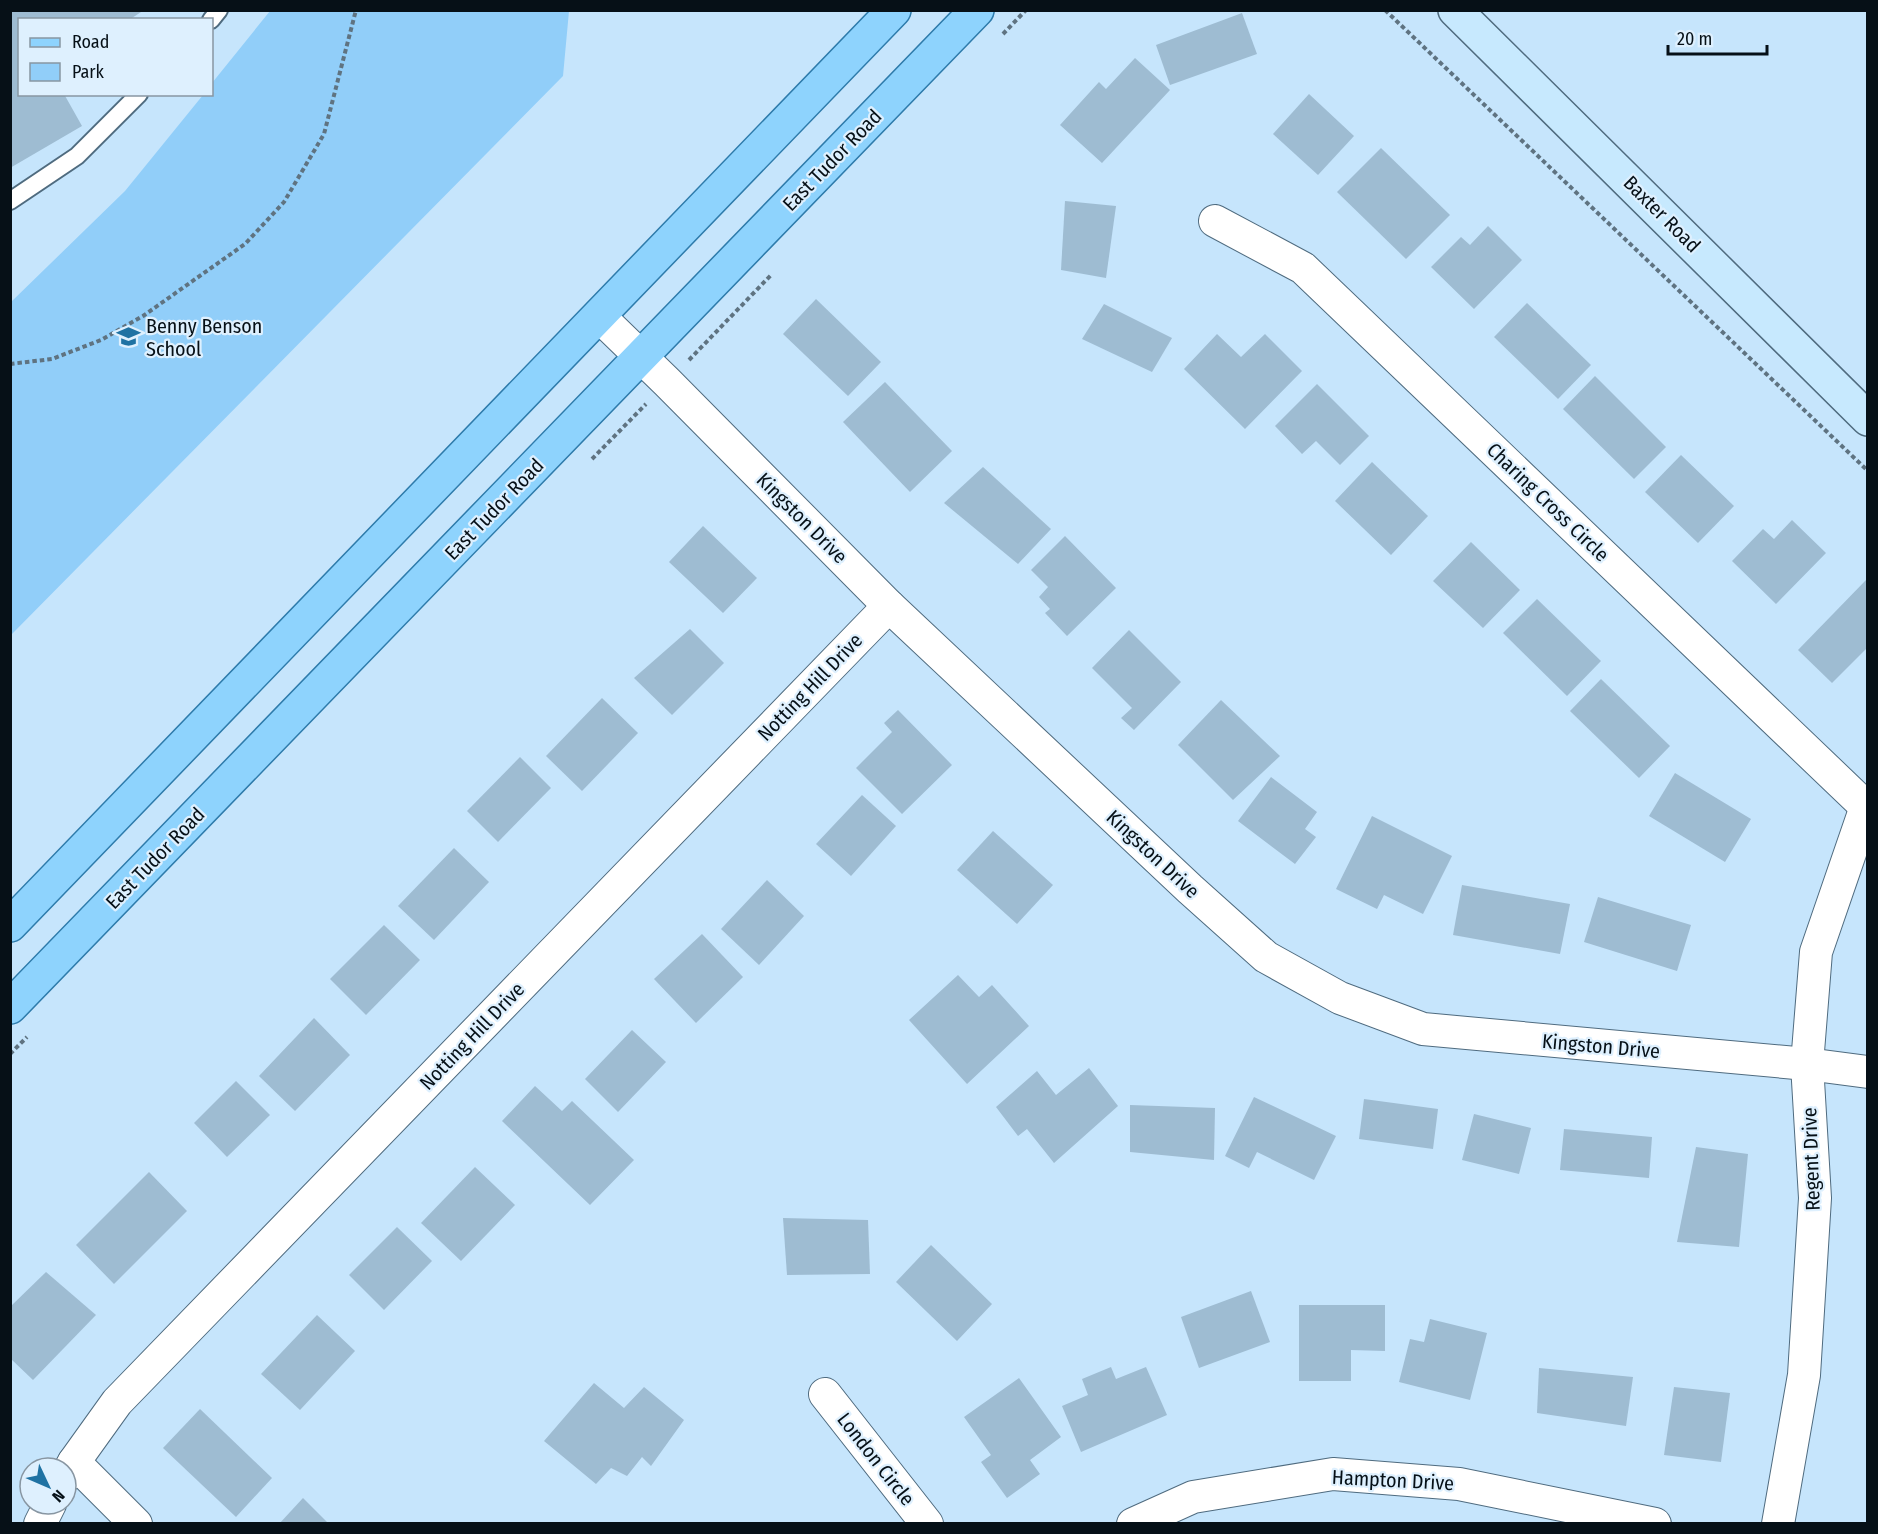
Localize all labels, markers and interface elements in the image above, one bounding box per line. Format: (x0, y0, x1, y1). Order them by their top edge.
legend (18, 18, 213, 96)
scale bar (1668, 18, 1767, 56)
text: 20 m (1677, 28, 1712, 50)
text: Road (72, 31, 109, 53)
text: Park (72, 61, 105, 83)
street label: East Tudor Road (778, 104, 886, 216)
street label: Baxter Road (1619, 171, 1705, 257)
place label: Benny Benson School (146, 314, 262, 361)
school or university icon: Benny Benson School (115, 324, 141, 350)
street label: Charing Cross Circle (1482, 438, 1614, 566)
street label: East Tudor Road (440, 453, 548, 565)
street label: Kingston Drive (752, 468, 852, 568)
street label: Notting Hill Drive (753, 628, 867, 746)
street label: East Tudor Road (101, 802, 209, 914)
street label: Kingston Drive (1102, 805, 1204, 903)
street label: Notting Hill Drive (415, 977, 529, 1095)
street label: Kingston Drive (1541, 1029, 1661, 1063)
street label: Regent Drive (1797, 1107, 1825, 1211)
street label: London Circle (832, 1408, 920, 1510)
north arrow (18, 1456, 78, 1516)
street label: Hampton Drive (1331, 1465, 1455, 1495)
text: N (48, 1486, 69, 1506)

